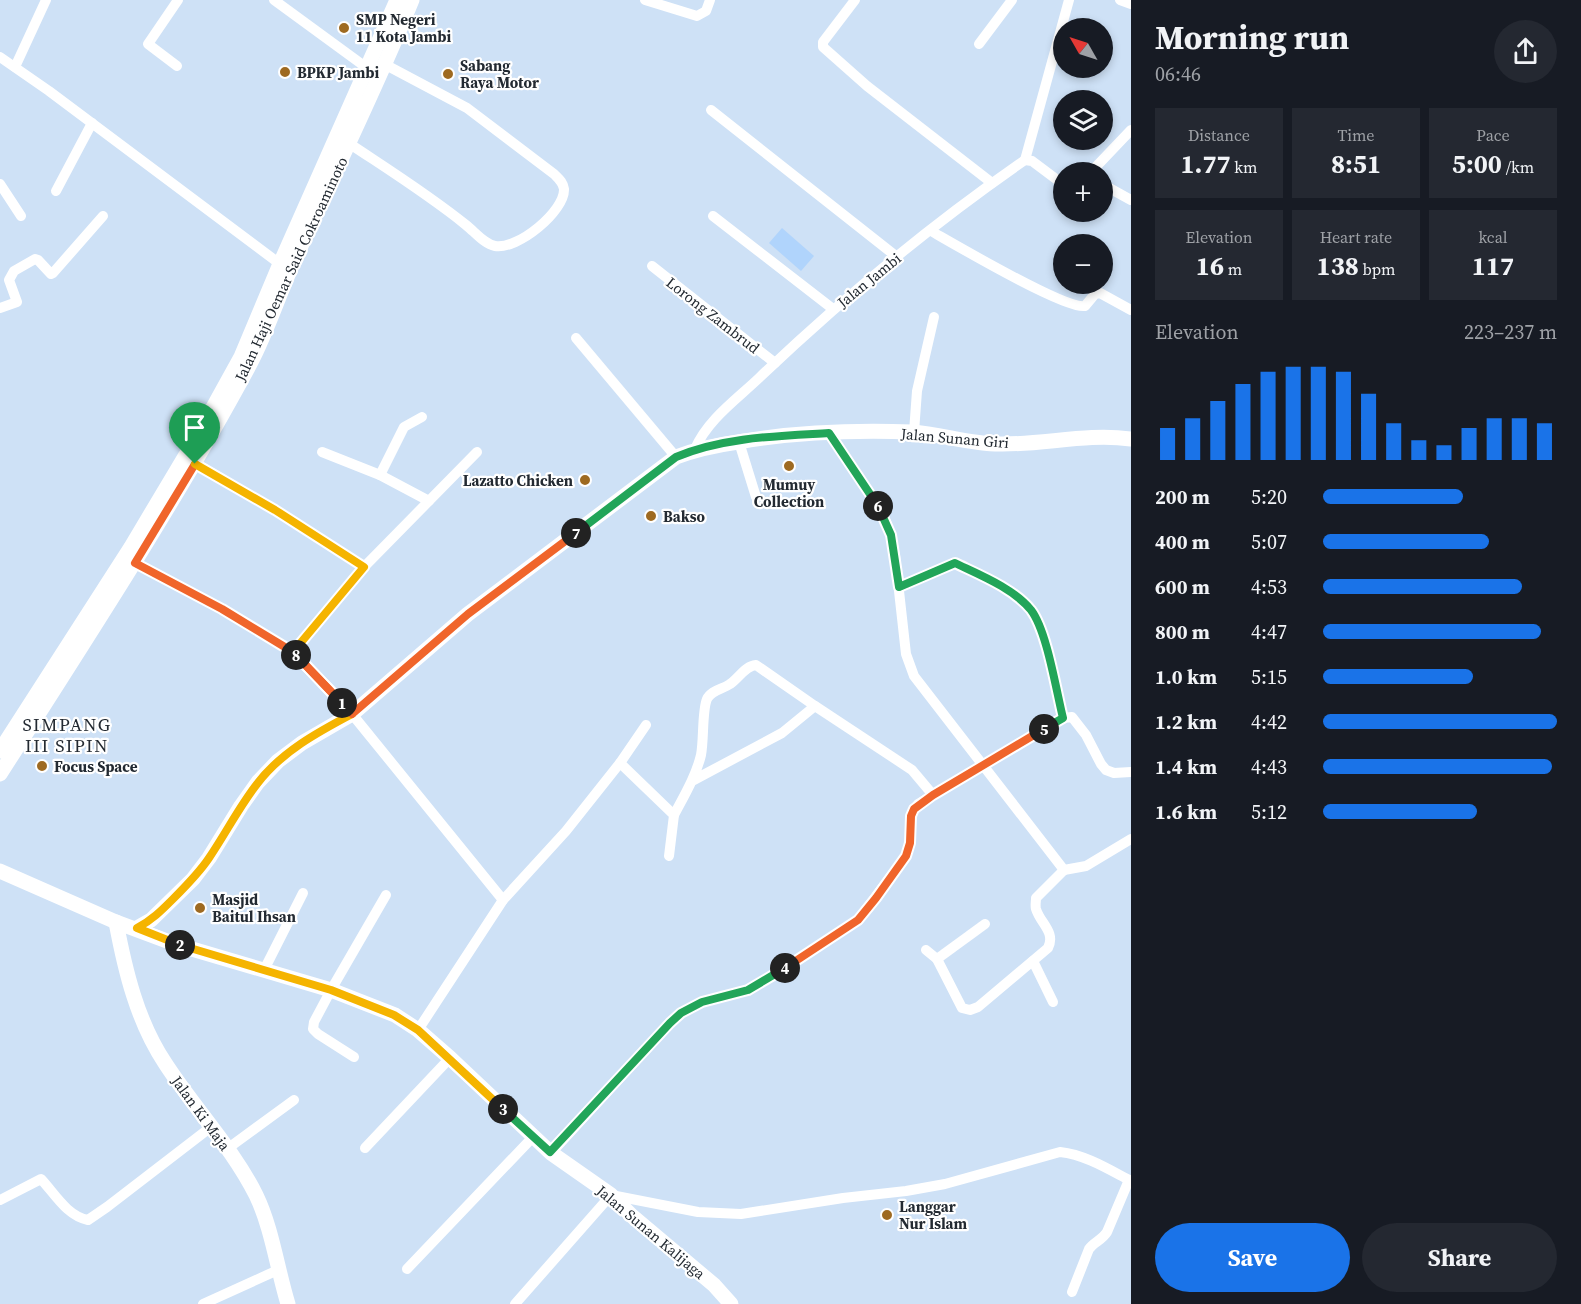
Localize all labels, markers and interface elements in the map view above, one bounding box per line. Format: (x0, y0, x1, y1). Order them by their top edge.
place label: SMP Negeri 11 Kota Jambi (356, 9, 451, 47)
text: Morning run (1155, 15, 1349, 60)
north arrow (1053, 18, 1113, 78)
map controls (1053, 18, 1113, 294)
button: share (1494, 20, 1557, 83)
marker: SMP Negeri 11 Kota Jambi (337, 21, 351, 35)
place label: Sabang Raya Motor (460, 55, 539, 93)
text: 06:46 (1155, 60, 1201, 88)
place label: BPKP Jambi (297, 62, 379, 83)
marker: BPKP Jambi (278, 65, 292, 79)
marker: Sabang Raya Motor (441, 67, 455, 81)
button: layers (1053, 90, 1113, 150)
text: Distance (1188, 124, 1250, 146)
text: Time (1337, 124, 1375, 146)
text: Pace (1476, 124, 1510, 146)
text: 1.77 (1181, 146, 1231, 182)
text: 8:51 (1331, 146, 1381, 182)
text: 5:00 (1452, 146, 1502, 182)
street label: Jalan Haji Oemar Said Cokroaminoto (229, 153, 352, 386)
text: km (1231, 156, 1257, 178)
text: /km (1502, 156, 1534, 178)
button: + (1053, 162, 1113, 222)
text: Elevation (1186, 226, 1252, 248)
text: Heart rate (1320, 226, 1392, 248)
text: kcal (1478, 226, 1508, 248)
button: − (1053, 234, 1113, 294)
street label: Jalan Jambi (832, 248, 905, 313)
text: 16 (1196, 248, 1224, 284)
text: 138 (1317, 248, 1359, 284)
text: 117 (1472, 248, 1514, 284)
text: m (1224, 258, 1242, 280)
text: bpm (1359, 258, 1395, 280)
street label: Lorong Zambrud (662, 272, 765, 358)
text: Elevation (1155, 318, 1239, 346)
text: 223–237 m (1464, 318, 1557, 346)
pin (169, 402, 220, 464)
icon: arrive (178, 411, 211, 444)
street label: Jalan Sunan Giri (899, 423, 1010, 453)
marker: Mumuy Collection (782, 459, 796, 473)
place label: Lazatto Chicken (463, 470, 573, 491)
marker: Lazatto Chicken (578, 473, 592, 487)
place label: Mumuy Collection (754, 474, 824, 512)
text: 200 m (1155, 483, 1210, 511)
text: 5:20 (1251, 483, 1287, 511)
pin: 6 (863, 491, 893, 521)
text: 6 (874, 495, 882, 517)
place label: Bakso (663, 506, 705, 527)
marker: Bakso (644, 509, 658, 523)
pin: 7 (561, 518, 591, 548)
text: 7 (572, 522, 580, 544)
text: 400 m (1155, 528, 1210, 556)
text: 5:07 (1251, 528, 1287, 556)
text: 600 m (1155, 573, 1210, 601)
text: 4:53 (1251, 573, 1287, 601)
text: 800 m (1155, 618, 1210, 646)
text: 4:47 (1251, 618, 1287, 646)
pin: 8 (281, 640, 311, 670)
text: 8 (292, 644, 300, 666)
text: 1.0 km (1155, 663, 1217, 691)
text: 5:15 (1251, 663, 1287, 691)
pin: 1 (327, 688, 357, 718)
text: 1 (338, 692, 346, 714)
text: 1.2 km (1155, 708, 1217, 736)
text: 4:42 (1251, 708, 1287, 736)
district label: SIMPANG III SIPIN (23, 712, 111, 758)
pin: 5 (1029, 714, 1059, 744)
text: 5 (1040, 718, 1048, 740)
text: 1.4 km (1155, 753, 1217, 781)
text: 4:43 (1251, 753, 1287, 781)
place label: Focus Space (54, 756, 138, 777)
marker: Focus Space (35, 759, 49, 773)
text: 1.6 km (1155, 798, 1217, 826)
text: 5:12 (1251, 798, 1287, 826)
place label: Masjid Baitul Ihsan (212, 889, 296, 927)
marker: Masjid Baitul Ihsan (193, 901, 207, 915)
pin: 2 (165, 930, 195, 960)
text: 2 (176, 934, 184, 956)
pin: 4 (770, 953, 800, 983)
text: 4 (781, 957, 789, 979)
street label: Jalan Ki Maja (166, 1070, 236, 1155)
pin: 3 (488, 1094, 518, 1124)
text: 3 (499, 1098, 507, 1120)
street label: Jalan Sunan Kalijaga (591, 1180, 710, 1284)
place label: Langgar Nur Islam (899, 1196, 968, 1234)
marker: Langgar Nur Islam (880, 1208, 894, 1222)
button: Save (1155, 1223, 1350, 1292)
button: Share (1362, 1223, 1557, 1292)

